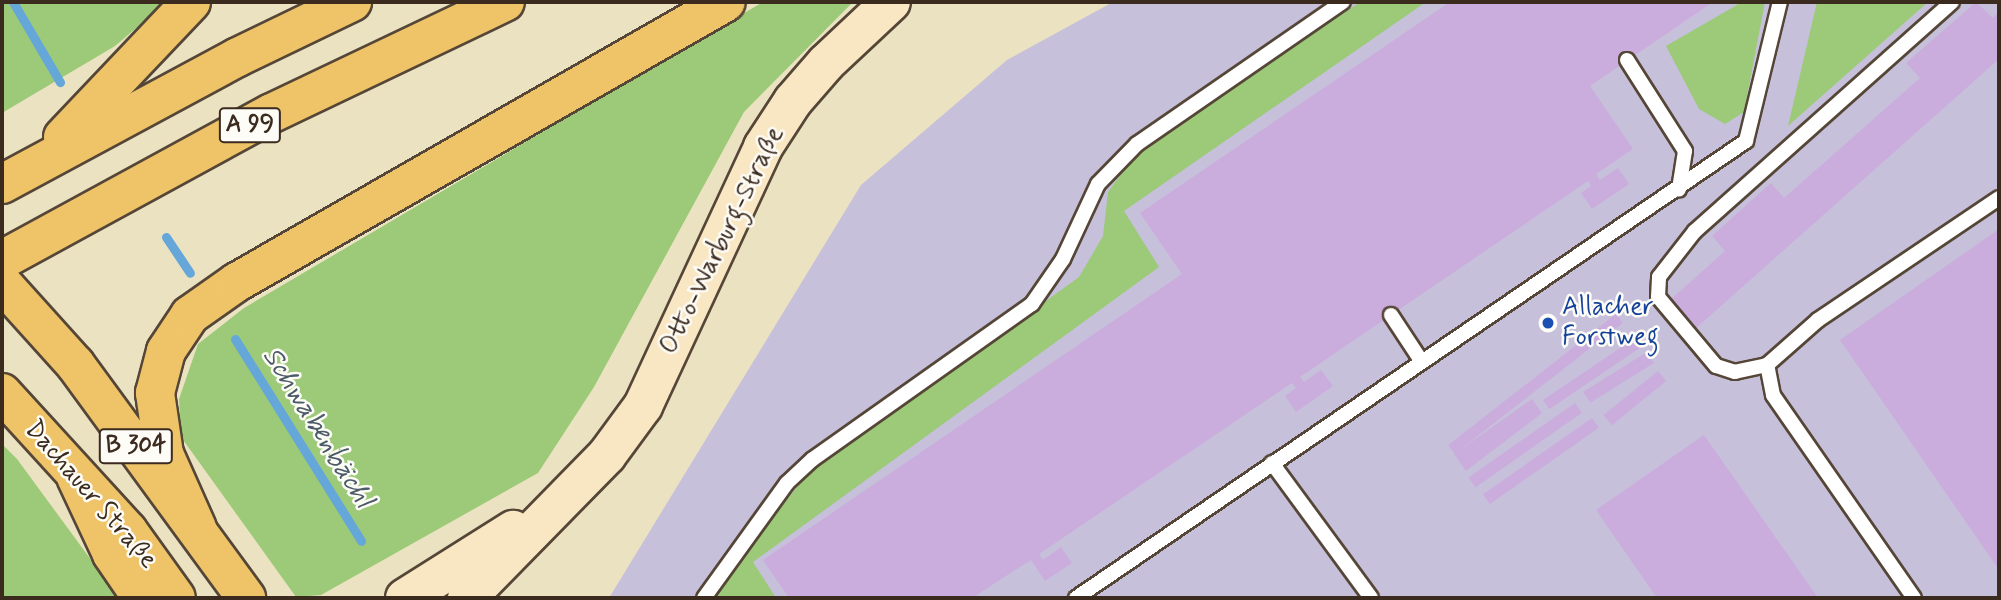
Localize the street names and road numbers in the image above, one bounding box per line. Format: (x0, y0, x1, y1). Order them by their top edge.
road number: A 99 (218, 104, 282, 146)
street label: Otto-Warburg-Straße (654, 122, 792, 360)
street label: Dachauer Straße (17, 415, 163, 575)
road number: B 304 (97, 426, 174, 466)

